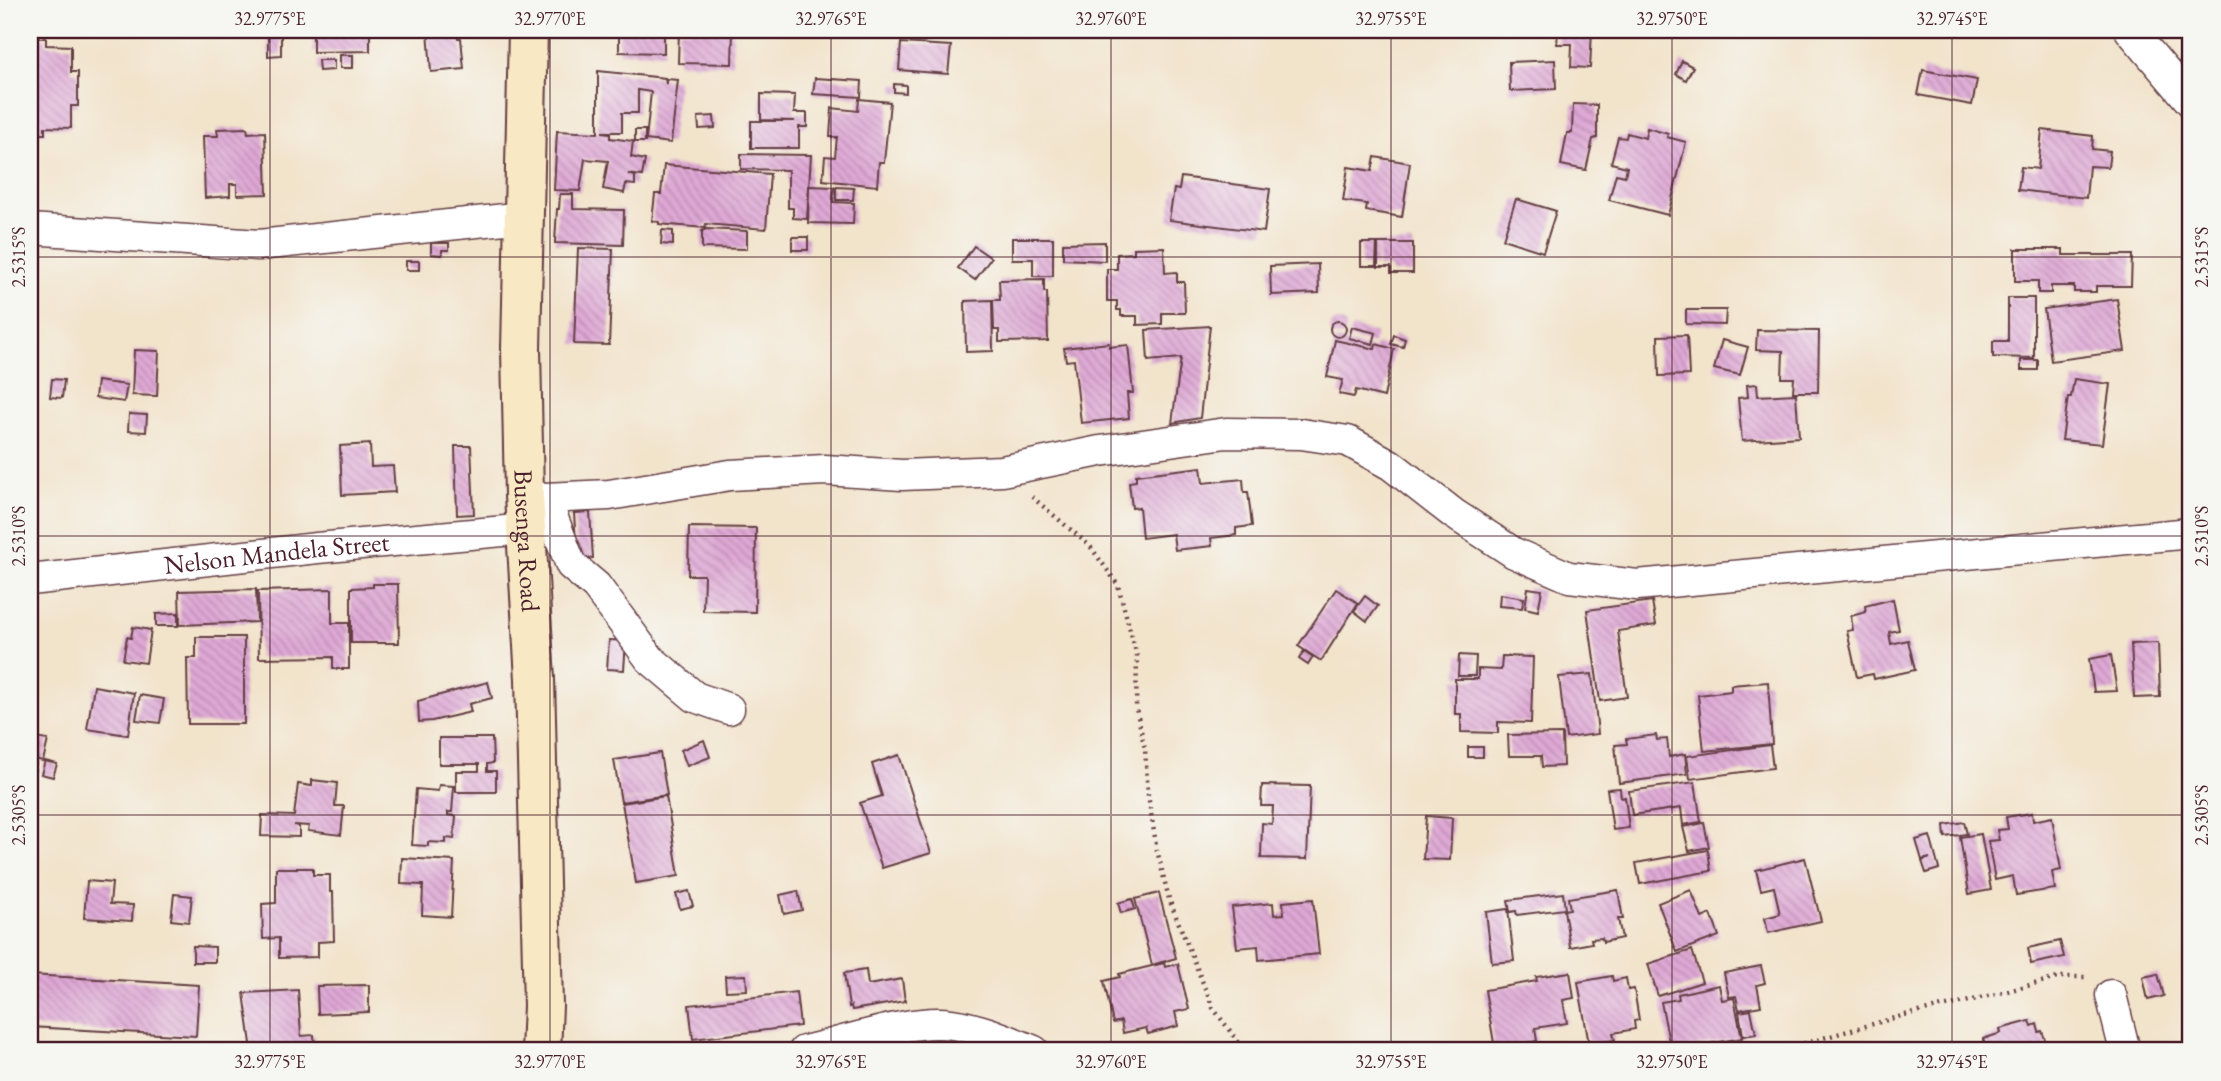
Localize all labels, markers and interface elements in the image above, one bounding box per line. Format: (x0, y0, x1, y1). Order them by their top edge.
text: 32.9775°E (234, 7, 306, 30)
text: 32.9770°E (514, 7, 586, 30)
text: 32.9765°E (795, 7, 867, 30)
text: 32.9760°E (1075, 7, 1147, 30)
text: 32.9755°E (1355, 7, 1427, 30)
text: 32.9750°E (1636, 7, 1708, 30)
text: 32.9745°E (1916, 7, 1988, 30)
text: 2.5315°S (7, 227, 30, 287)
text: 2.5315°S (2190, 227, 2213, 287)
street label: Busenga Road (506, 469, 548, 614)
text: 2.5310°S (7, 506, 30, 566)
text: 2.5310°S (2190, 506, 2213, 566)
street label: Nelson Mandela Street (162, 525, 391, 582)
text: 2.5305°S (7, 785, 30, 845)
text: 2.5305°S (2190, 785, 2213, 845)
text: 32.9775°E (234, 1050, 306, 1073)
text: 32.9770°E (514, 1050, 586, 1073)
text: 32.9765°E (795, 1050, 867, 1073)
text: 32.9760°E (1075, 1050, 1147, 1073)
text: 32.9755°E (1355, 1050, 1427, 1073)
text: 32.9750°E (1636, 1050, 1708, 1073)
text: 32.9745°E (1916, 1050, 1988, 1073)

